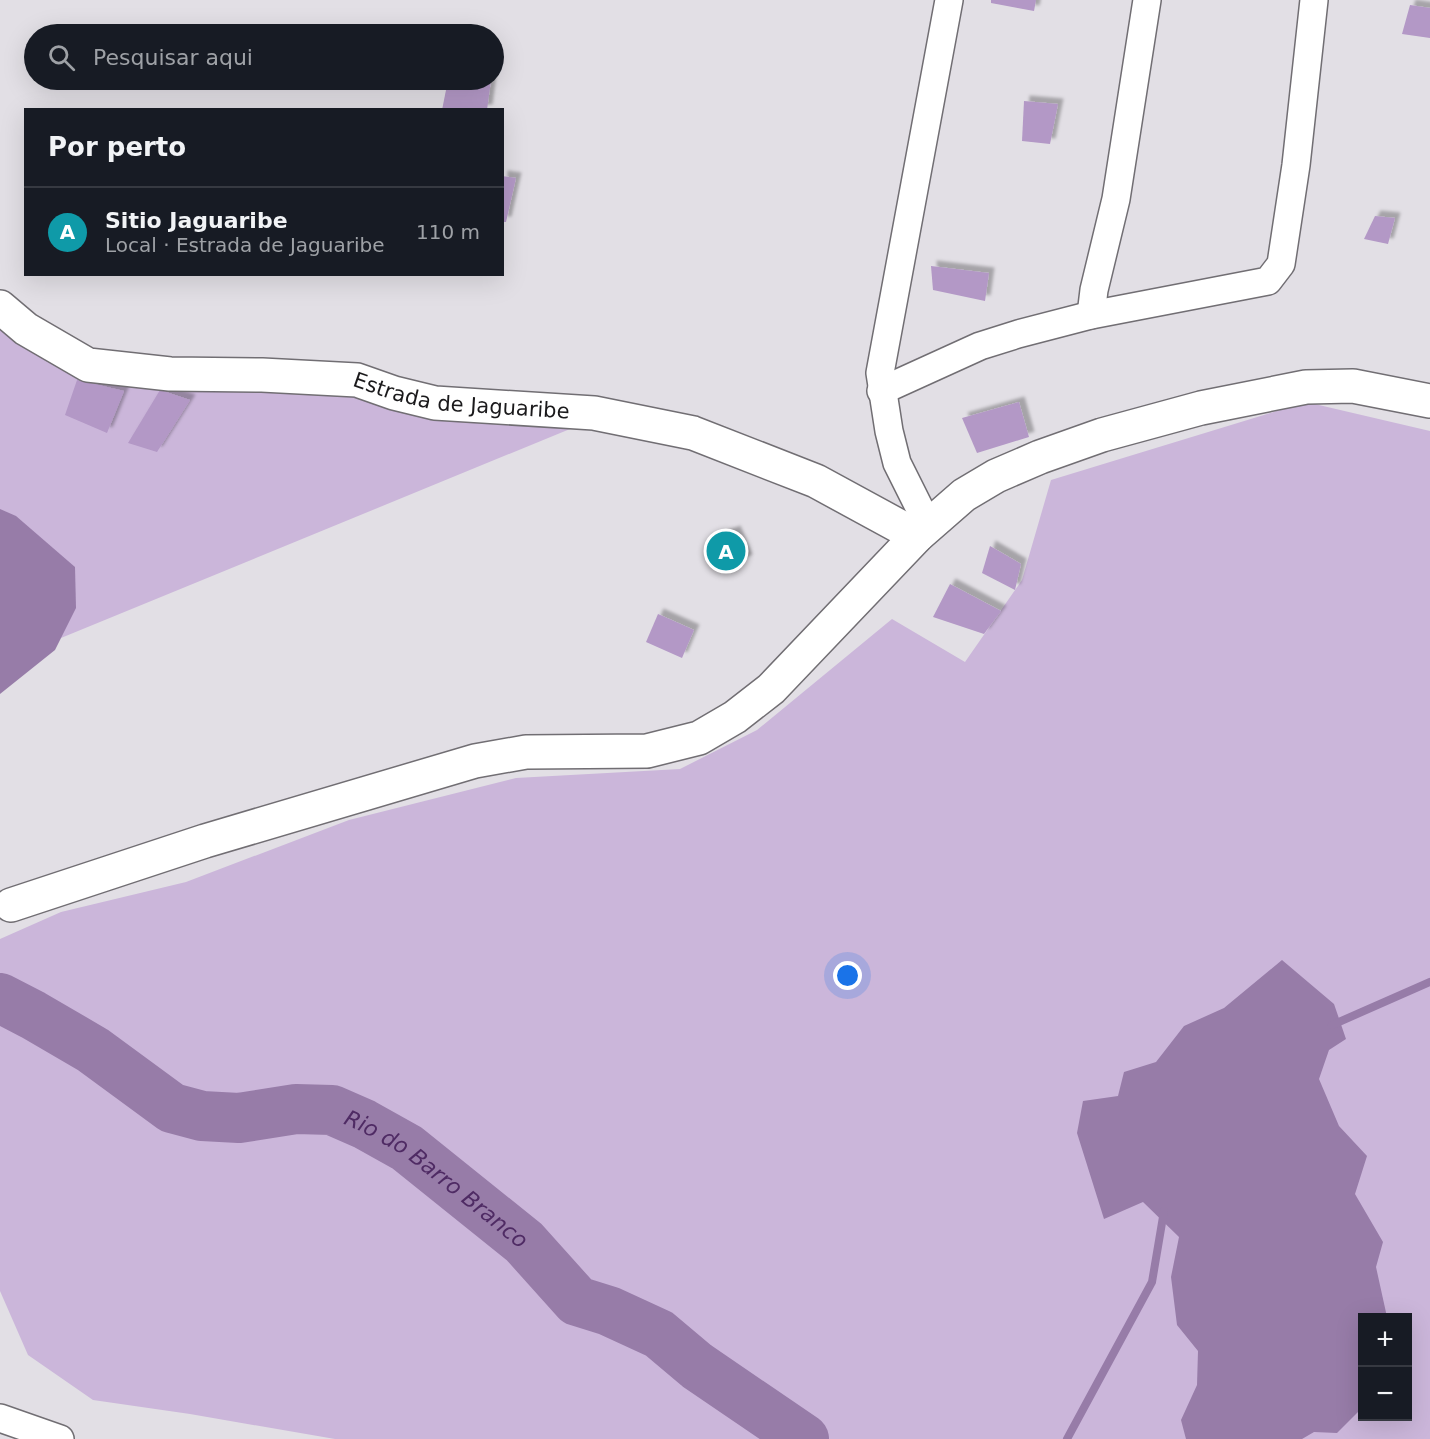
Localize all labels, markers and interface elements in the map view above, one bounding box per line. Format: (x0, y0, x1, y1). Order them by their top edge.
search box (24, 24, 504, 90)
icon: search (45, 41, 78, 74)
text: Pesquisar aqui (93, 45, 253, 70)
text: Por perto (48, 132, 186, 162)
text: Sitio Jaguaribe (105, 208, 288, 233)
text: A (60, 220, 75, 244)
text: 110 m (416, 220, 480, 244)
text: Local · Estrada de Jaguaribe (105, 233, 385, 257)
street label: Estrada de Jaguaribe (350, 368, 570, 423)
pin: A (706, 528, 746, 574)
your location (833, 961, 862, 990)
water label: Rio do Barro Branco (341, 1105, 533, 1253)
map controls (1358, 1313, 1412, 1421)
button: + (1358, 1313, 1412, 1367)
button: − (1358, 1367, 1412, 1421)

